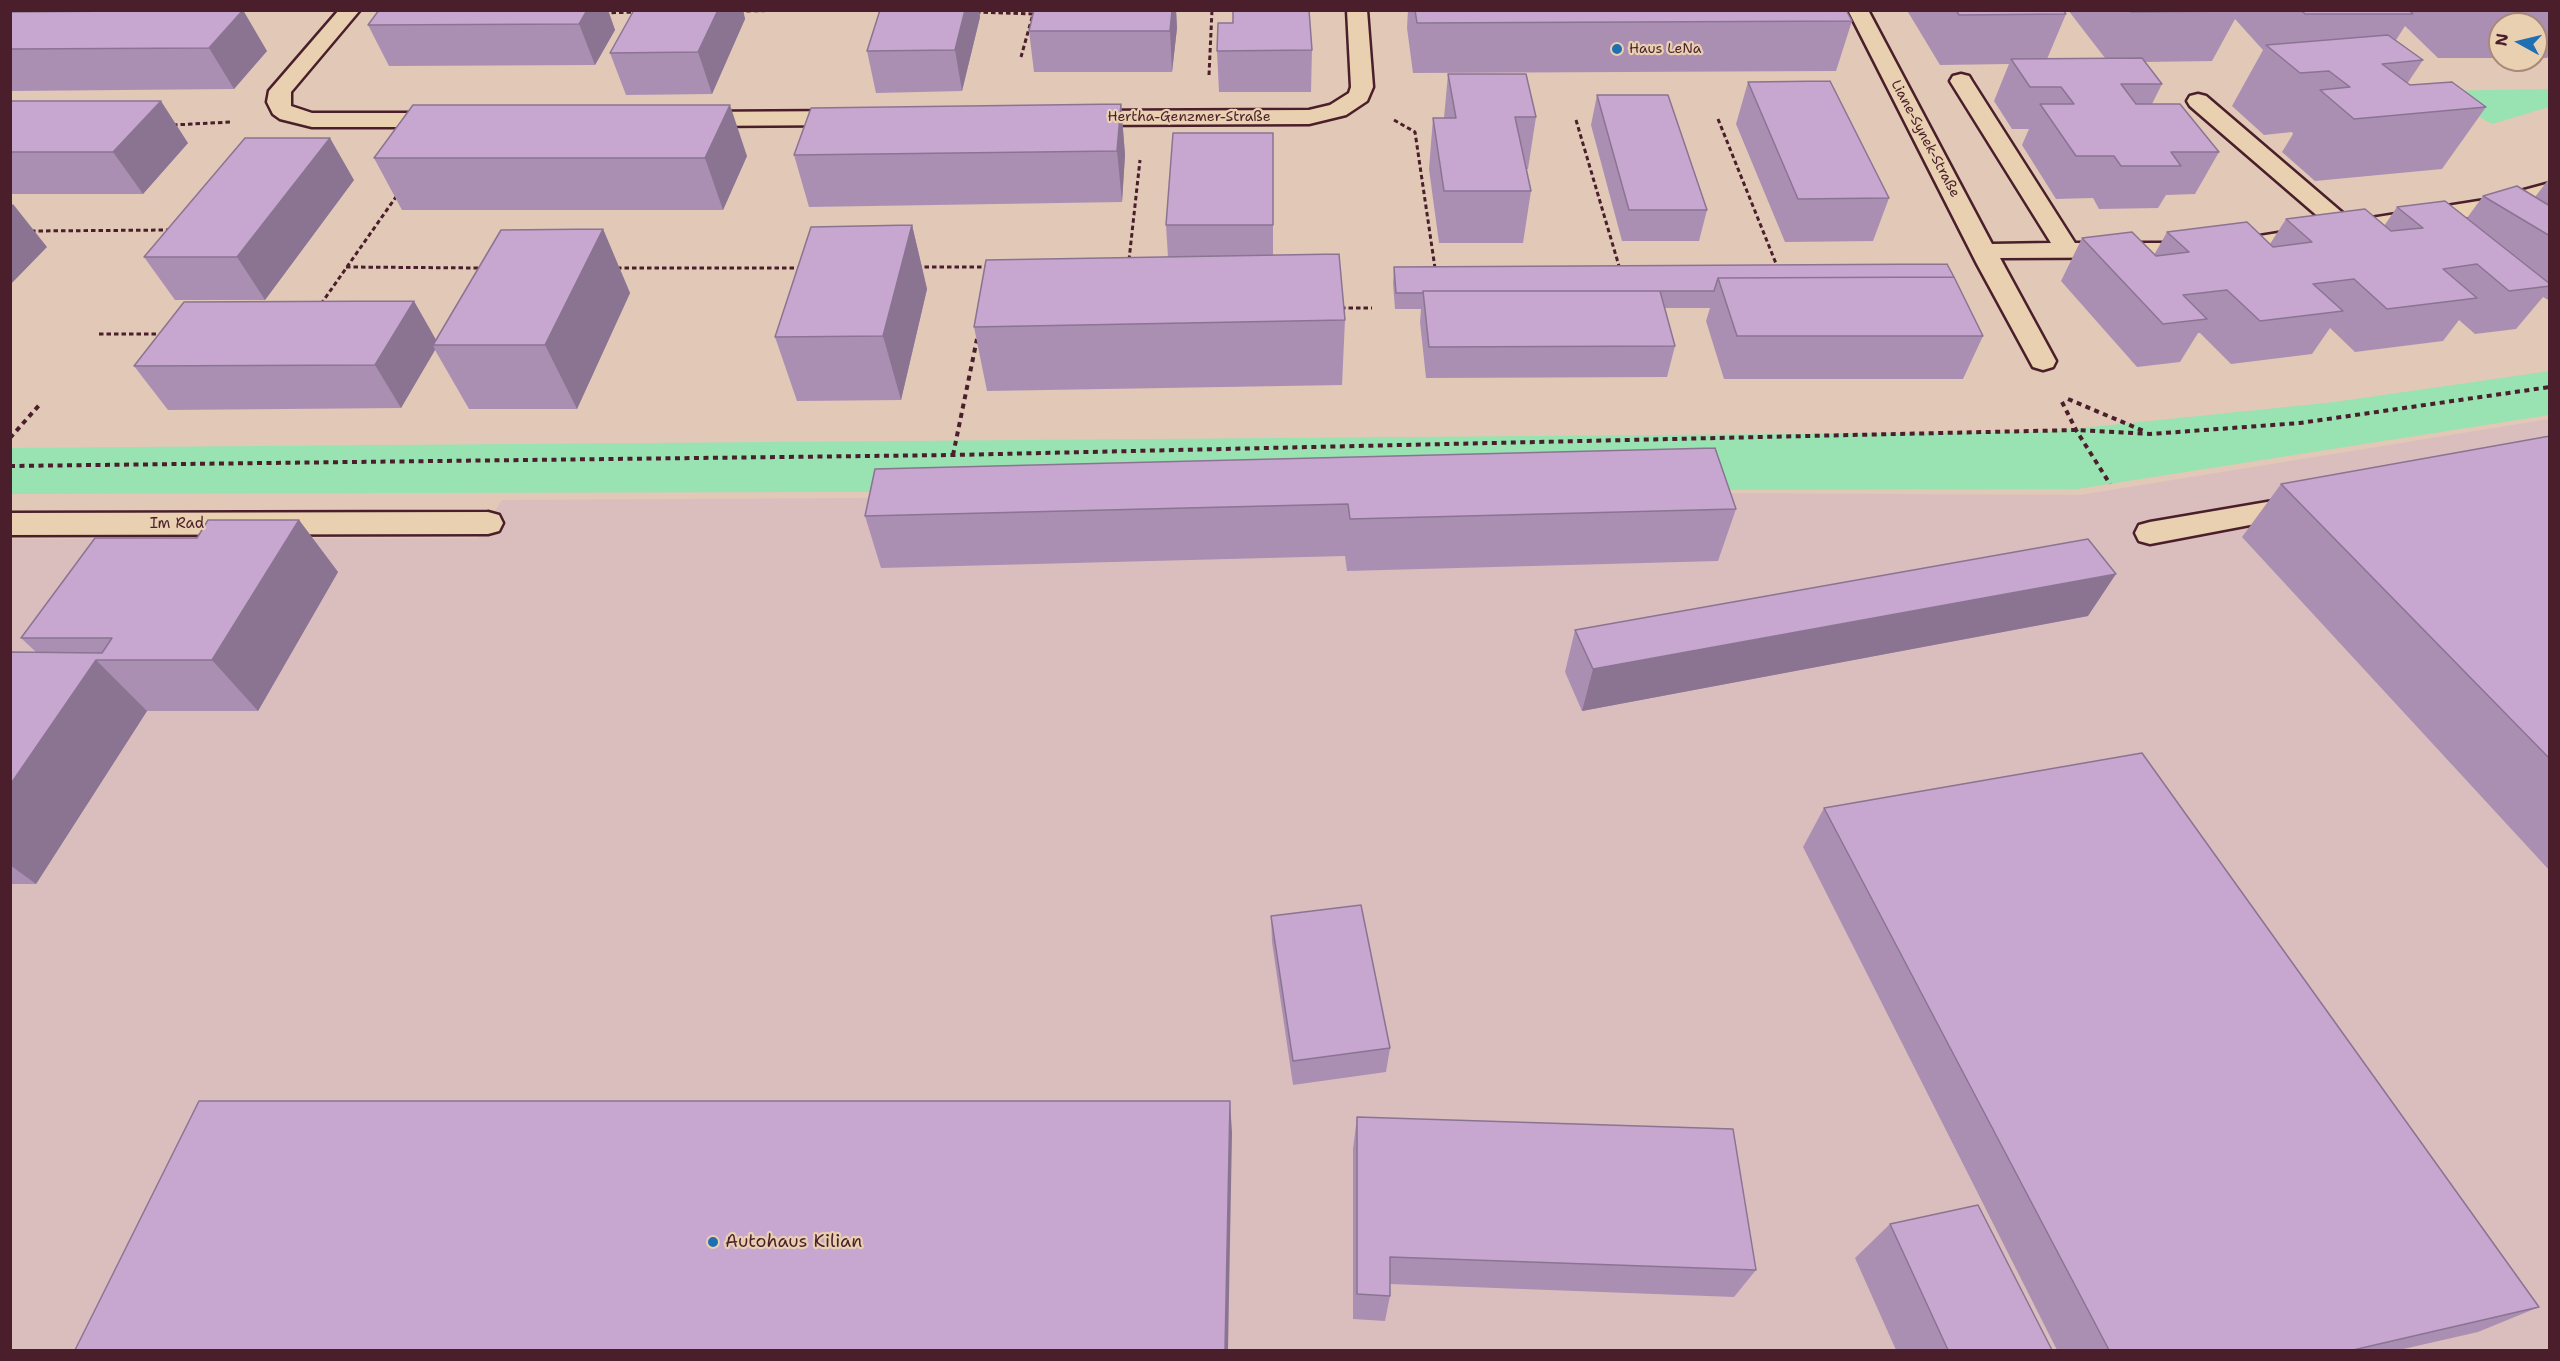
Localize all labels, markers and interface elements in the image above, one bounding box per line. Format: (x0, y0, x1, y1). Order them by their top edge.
north arrow (2488, 12, 2548, 72)
text: N (2490, 32, 2513, 47)
place label: Haus LeNa (1629, 41, 1702, 57)
marker: Haus LeNa (1610, 42, 1624, 56)
street label: Liane-Synek-Straße (1887, 77, 1963, 201)
street label: Hertha-Genzmer-Straße (1107, 109, 1271, 125)
street label: Im Rad (150, 515, 204, 533)
place label: Autohaus Kilian (725, 1231, 862, 1253)
marker: Autohaus Kilian (706, 1235, 720, 1249)

